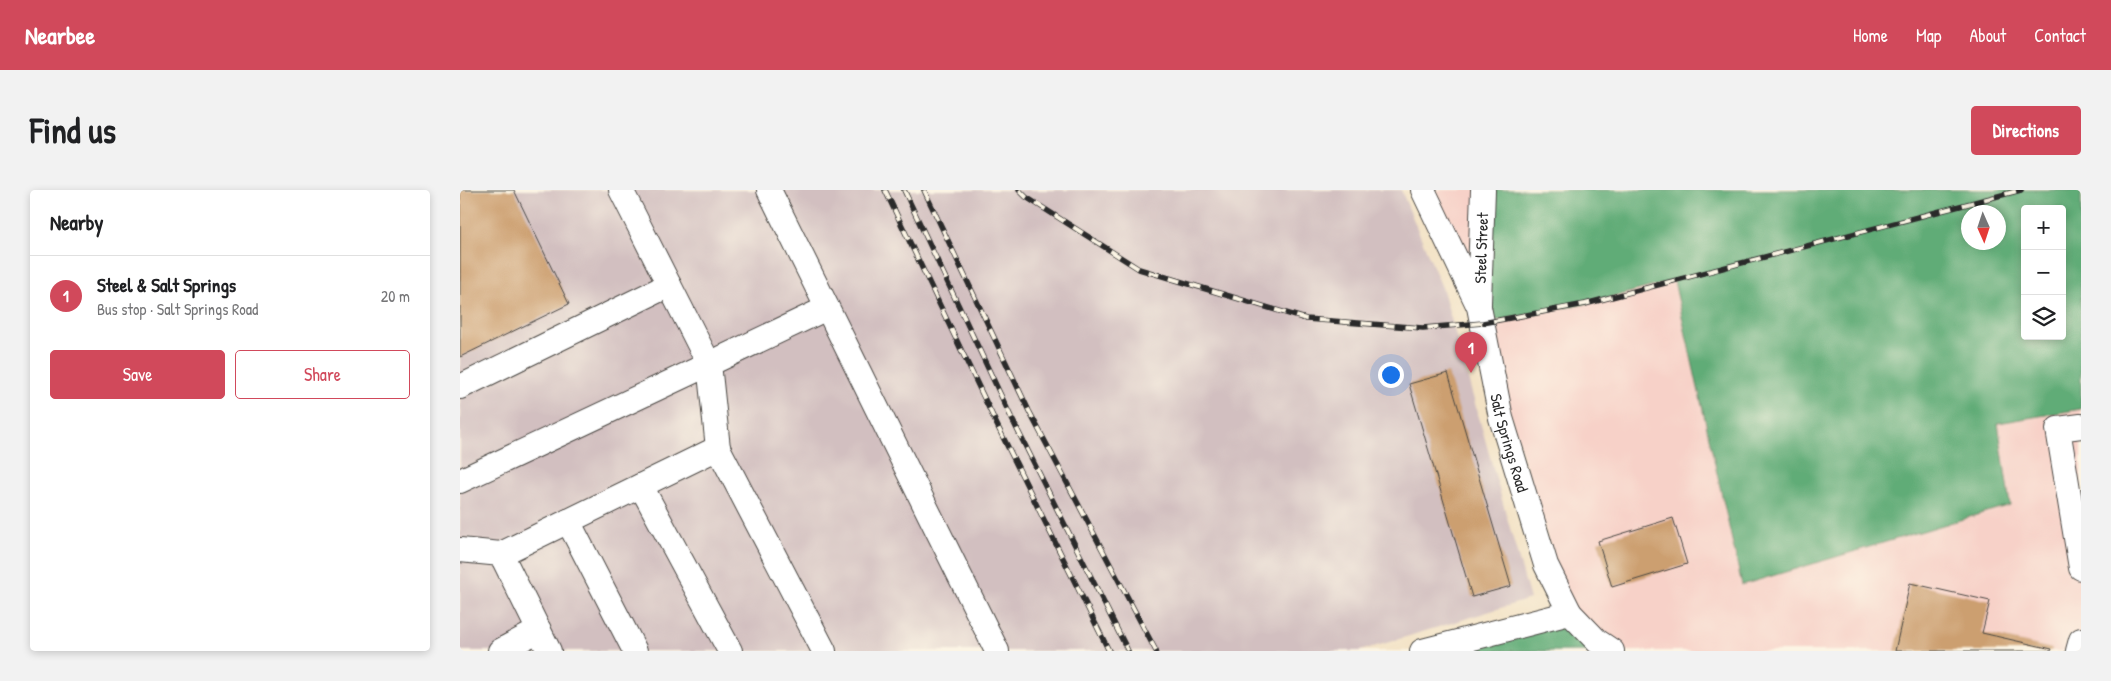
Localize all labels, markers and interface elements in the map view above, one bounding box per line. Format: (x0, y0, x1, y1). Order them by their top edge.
text: Nearbee (25, 19, 95, 51)
text: Home (1853, 23, 1888, 48)
text: Map (1916, 23, 1941, 48)
text: About (1969, 23, 2006, 48)
text: Contact (2034, 23, 2086, 48)
button: Directions (1971, 106, 2081, 155)
text: Find us (30, 107, 116, 154)
north arrow (1961, 205, 2006, 250)
map controls (2021, 205, 2066, 340)
button: + (2021, 205, 2066, 250)
text: Nearby (50, 208, 103, 237)
street label: Steel Street (1469, 212, 1493, 284)
button: − (2021, 250, 2066, 295)
text: Steel & Salt Springs (97, 272, 236, 298)
text: 1 (63, 285, 69, 307)
text: 20 m (381, 285, 410, 307)
button: layers (2021, 295, 2066, 340)
text: Bus stop · Salt Springs Road (97, 298, 258, 320)
pin: 1 (1455, 332, 1487, 373)
button: Save (50, 350, 225, 399)
button: Share (235, 350, 410, 399)
your location (1378, 362, 1404, 388)
street label: Salt Springs Road (1485, 392, 1534, 495)

